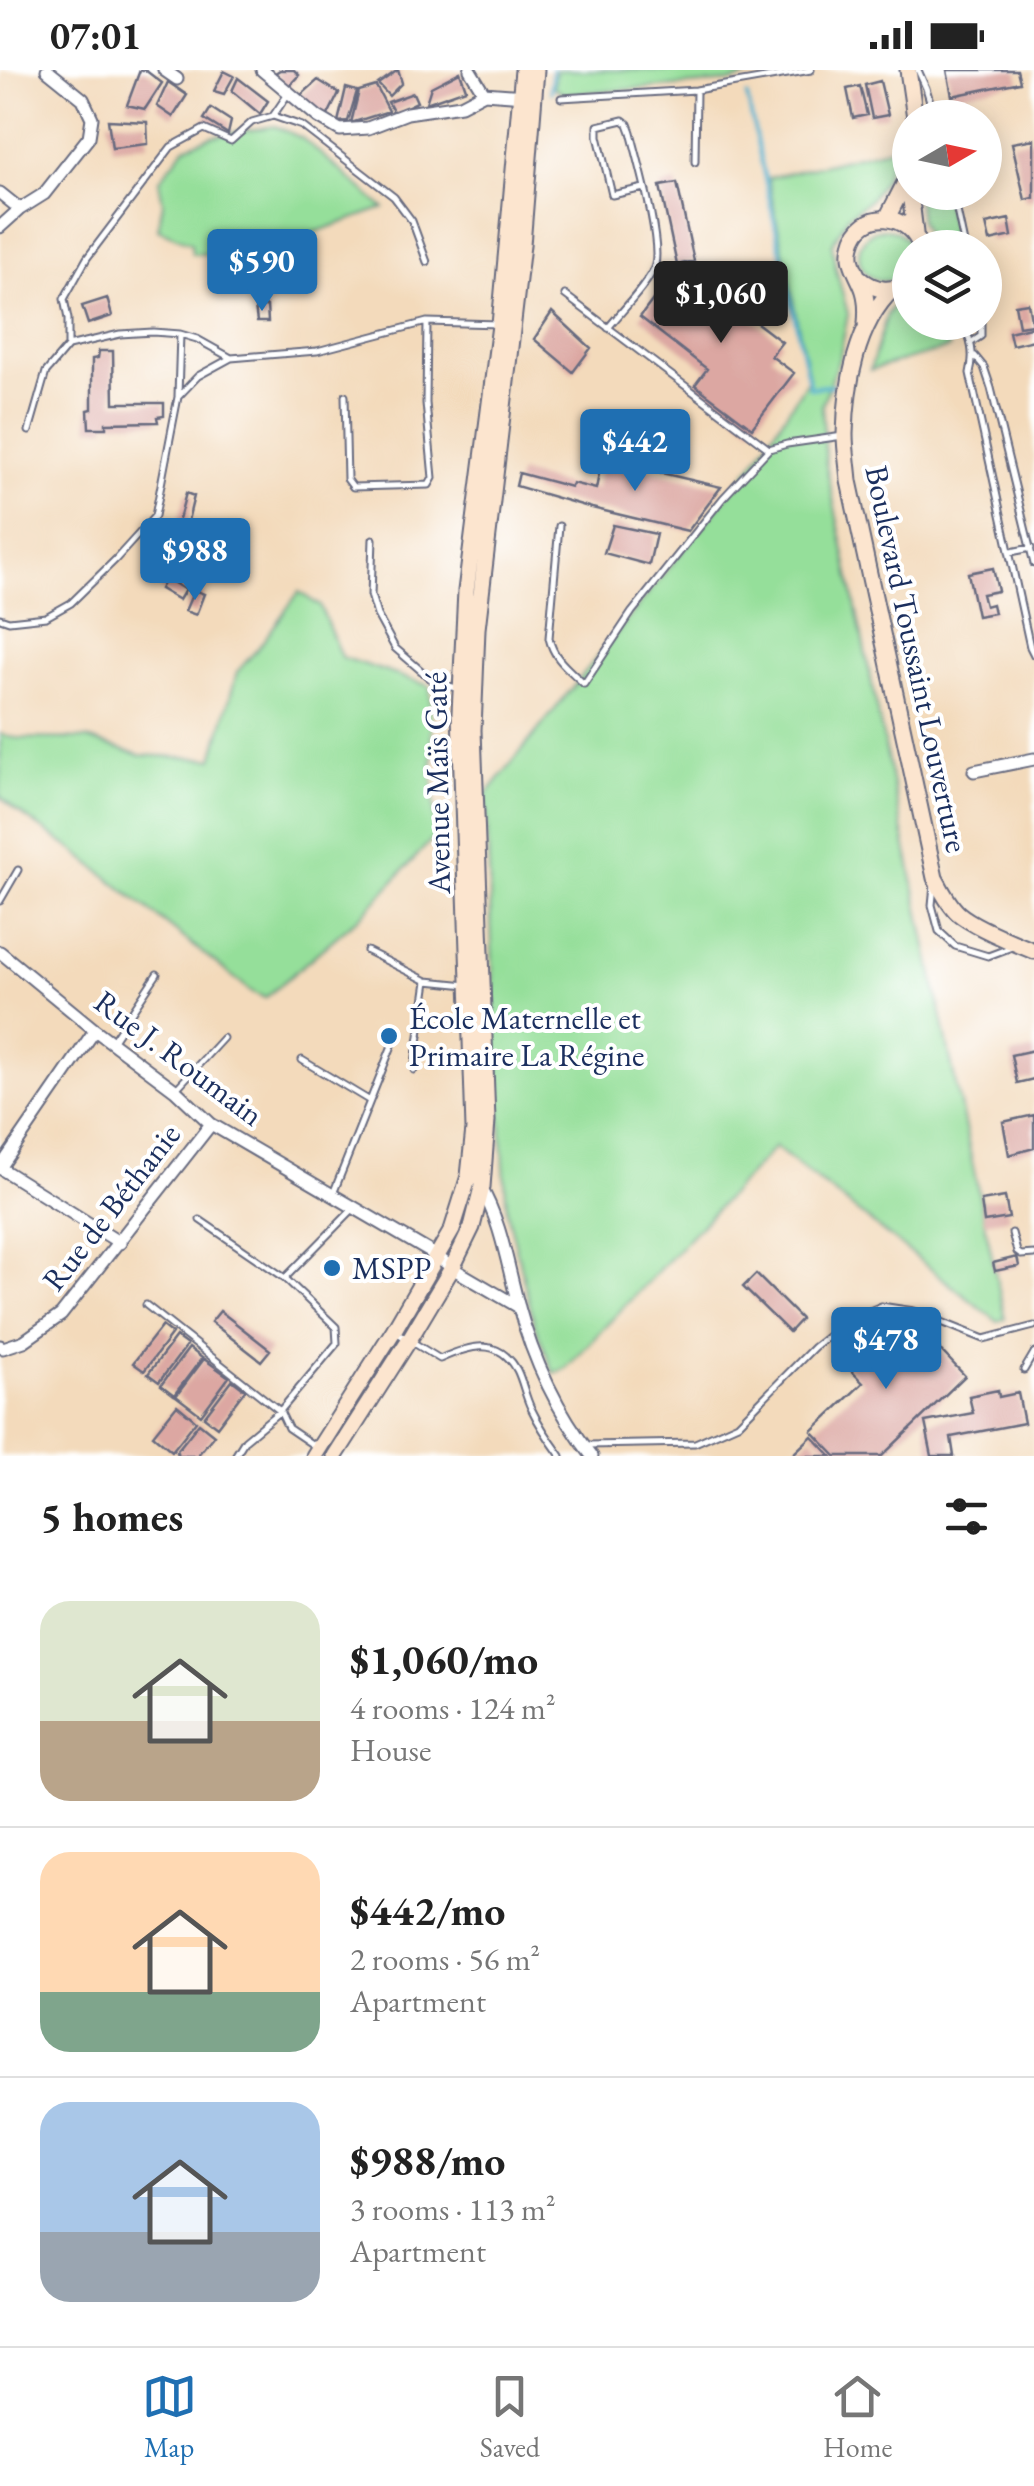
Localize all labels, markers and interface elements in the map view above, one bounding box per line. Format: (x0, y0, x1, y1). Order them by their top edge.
text: 07:01 (50, 11, 141, 60)
north arrow (892, 100, 1002, 210)
map controls (892, 100, 1002, 340)
pin: $590 (203, 229, 321, 314)
button: layers (892, 230, 1002, 340)
text: $590 (229, 240, 295, 282)
pin: $1,060 (640, 261, 802, 346)
text: $1,060 (676, 272, 766, 314)
pin: $442 (576, 409, 694, 494)
text: $442 (602, 420, 668, 462)
street label: Boulevard Toussaint Louverture (855, 462, 979, 856)
pin: $988 (136, 518, 254, 603)
text: $988 (162, 529, 228, 571)
street label: Avenue Maïs Gaté (414, 671, 460, 896)
street label: Rue J. Roumain (86, 981, 272, 1135)
place label: École Maternelle et Primaire La Régine (409, 997, 645, 1076)
marker: École Maternelle et Primaire La Régine (378, 1025, 400, 1047)
street label: Rue de Béthanie (32, 1115, 190, 1299)
place label: MSPP (352, 1247, 431, 1289)
marker: MSPP (321, 1257, 343, 1279)
pin: $478 (827, 1307, 945, 1392)
text: $478 (853, 1318, 919, 1360)
text: 5 homes (40, 1489, 183, 1544)
icon: filters (939, 1489, 994, 1544)
text: $1,060/mo (350, 1632, 538, 1687)
icon: home (120, 1641, 240, 1761)
text: 4 rooms · 124 m² (350, 1687, 556, 1729)
text: House (350, 1729, 431, 1771)
text: $442/mo (350, 1883, 506, 1938)
icon: home (120, 1892, 240, 2012)
text: 2 rooms · 56 m² (350, 1938, 540, 1980)
text: Apartment (350, 1980, 486, 2022)
text: $988/mo (350, 2133, 506, 2188)
icon: home (120, 2142, 240, 2262)
text: 3 rooms · 113 m² (350, 2188, 556, 2230)
text: Apartment (350, 2230, 486, 2272)
tab: Map (142, 2369, 197, 2465)
tab: Saved (480, 2369, 540, 2465)
tab: Home (823, 2369, 892, 2465)

